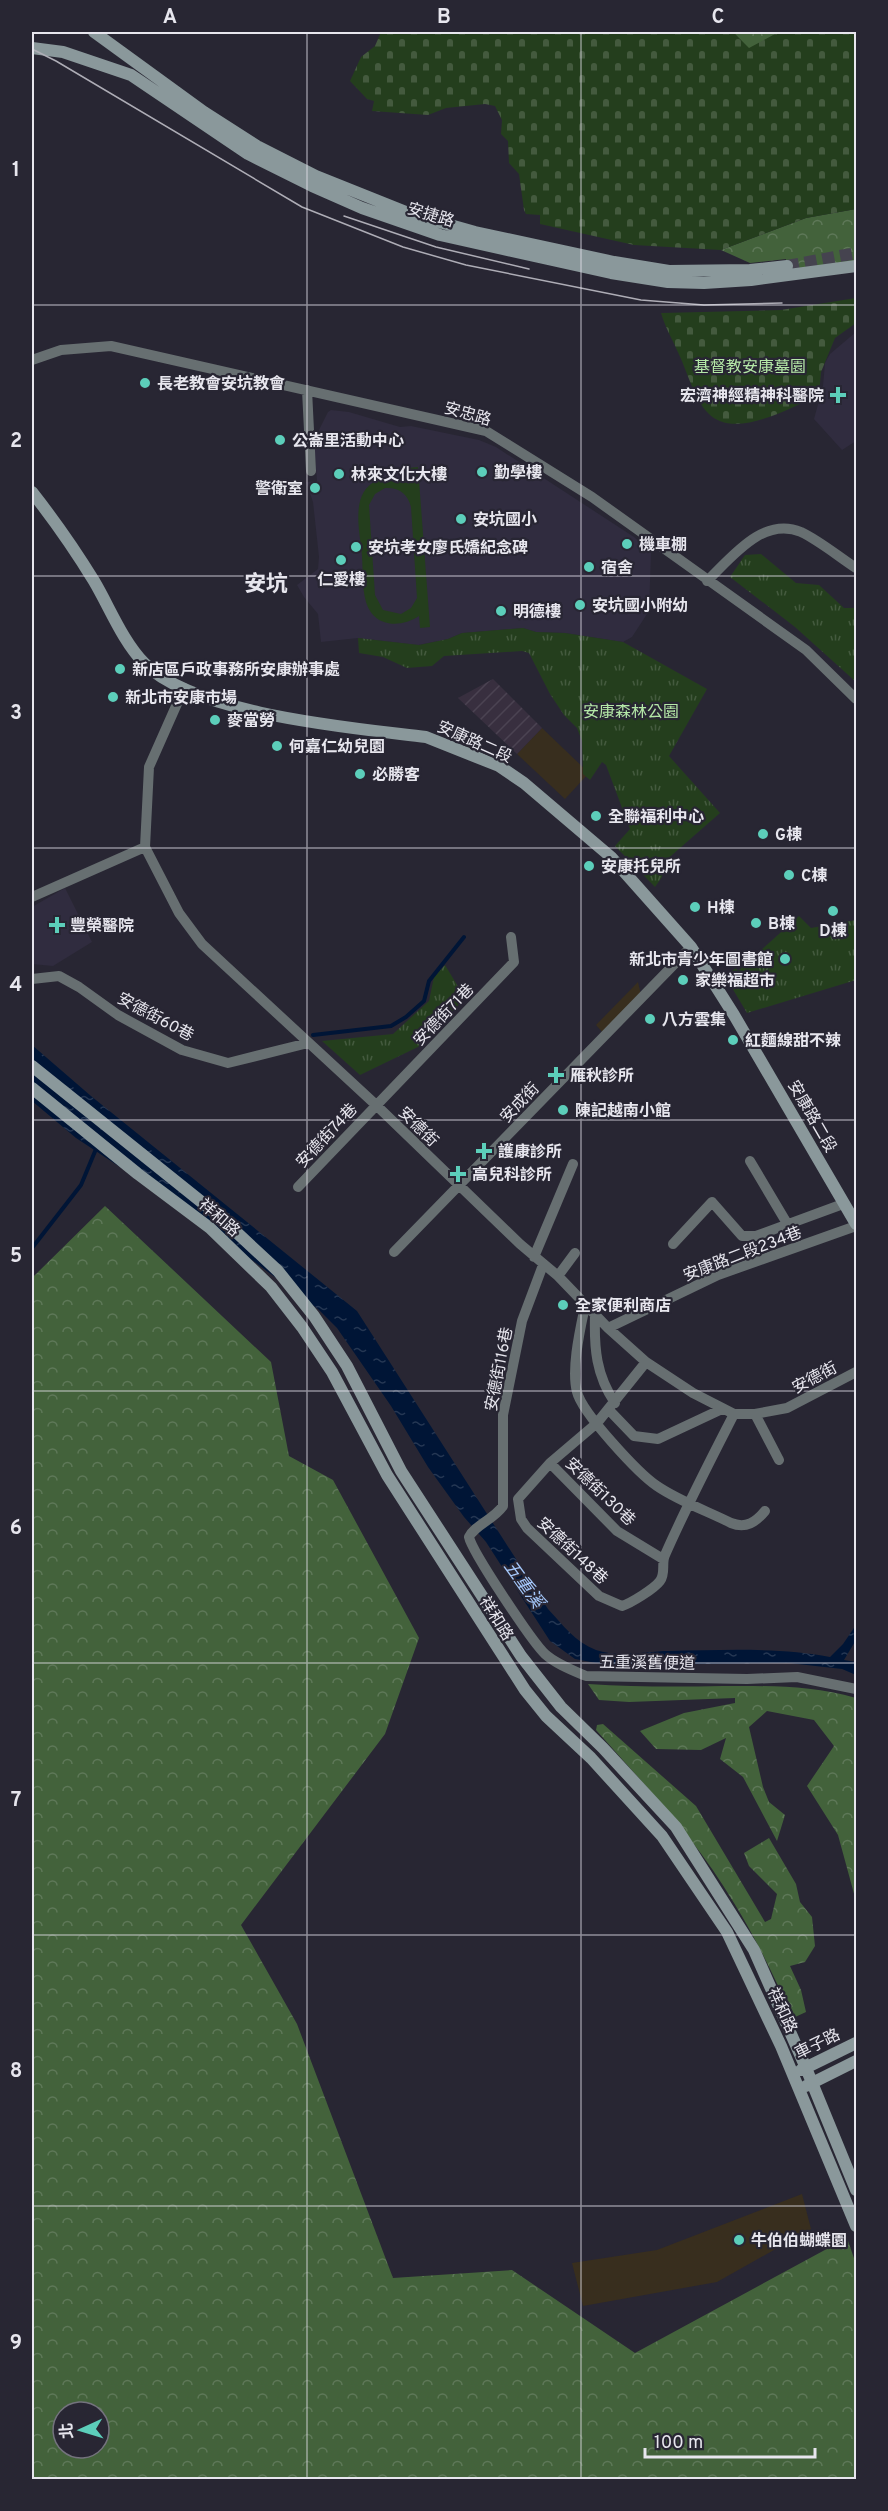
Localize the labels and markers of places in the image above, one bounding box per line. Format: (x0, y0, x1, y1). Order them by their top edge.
place label: 長老教會安坑教會 (157, 374, 285, 395)
marker: 長老教會安坑教會 (138, 376, 152, 390)
place label: 宏濟神經精神科醫院 (680, 386, 824, 407)
marker: 宏濟神經精神科醫院 (829, 386, 847, 404)
place label: 公崙里活動中心 (292, 432, 404, 452)
marker: 公崙里活動中心 (273, 433, 287, 447)
place label: 勤學樓 (494, 464, 542, 484)
place label: 林來文化大樓 (351, 465, 447, 486)
marker: 勤學樓 (475, 465, 489, 479)
marker: 林來文化大樓 (332, 467, 346, 481)
place label: 警衛室 (255, 480, 303, 500)
marker: 警衛室 (308, 481, 322, 495)
place label: 安坑國小 (473, 510, 537, 531)
marker: 安坑國小 (454, 512, 468, 526)
place label: 機車棚 (639, 536, 687, 556)
marker: 機車棚 (620, 537, 634, 551)
place label: 安坑孝女廖氏嬌紀念碑 (368, 538, 528, 559)
marker: 安坑孝女廖氏嬌紀念碑 (349, 540, 363, 554)
marker: 仁愛樓 (334, 553, 348, 567)
place label: 宿舍 (601, 559, 633, 579)
marker: 宿舍 (582, 560, 596, 574)
place label: 仁愛樓 (317, 571, 365, 591)
place label: 安坑國小附幼 (592, 596, 688, 617)
marker: 安坑國小附幼 (573, 598, 587, 612)
place label: 明德樓 (513, 602, 561, 623)
marker: 明德樓 (494, 604, 508, 618)
place label: 新店區戶政事務所安康辦事處 (132, 661, 340, 681)
marker: 新店區戶政事務所安康辦事處 (113, 662, 127, 676)
place label: 新北市安康市場 (125, 689, 237, 709)
marker: 新北市安康市場 (106, 690, 120, 704)
place label: 麥當勞 (227, 712, 275, 732)
marker: 麥當勞 (208, 713, 222, 727)
place label: 何嘉仁幼兒園 (289, 737, 385, 758)
marker: 何嘉仁幼兒園 (270, 739, 284, 753)
place label: 必勝客 (372, 765, 420, 786)
marker: 必勝客 (353, 767, 367, 781)
place label: 全聯福利中心 (608, 808, 704, 828)
marker: 全聯福利中心 (589, 809, 603, 823)
place label: G棟 (775, 825, 802, 846)
marker: G棟 (756, 827, 770, 841)
place label: 安康托兒所 (601, 858, 681, 878)
marker: 安康托兒所 (582, 859, 596, 873)
place label: C棟 (801, 866, 827, 887)
marker: C棟 (782, 868, 796, 882)
place label: H棟 (707, 898, 735, 919)
marker: H棟 (688, 900, 702, 914)
marker: D棟 (826, 904, 840, 918)
place label: B棟 (768, 914, 795, 935)
marker: 豐榮醫院 (48, 916, 66, 934)
marker: B棟 (749, 916, 763, 930)
place label: 豐榮醫院 (70, 917, 134, 937)
place label: D棟 (819, 921, 847, 942)
place label: 新北市青少年圖書館 (629, 951, 773, 971)
marker: 新北市青少年圖書館 (778, 952, 792, 966)
place label: 家樂福超市 (695, 972, 775, 992)
marker: 家樂福超市 (676, 973, 690, 987)
place label: 八方雲集 (662, 1011, 726, 1031)
marker: 八方雲集 (643, 1012, 657, 1026)
place label: 紅麵線甜不辣 (745, 1031, 841, 1052)
marker: 紅麵線甜不辣 (726, 1033, 740, 1047)
marker: 雁秋診所 (547, 1066, 565, 1084)
place label: 雁秋診所 (570, 1067, 634, 1087)
place label: 陳記越南小館 (575, 1101, 671, 1122)
marker: 陳記越南小館 (556, 1103, 570, 1117)
marker: 護康診所 (475, 1142, 493, 1160)
place label: 護康診所 (498, 1142, 562, 1163)
marker: 高兒科診所 (449, 1165, 467, 1183)
place label: 高兒科診所 (472, 1166, 552, 1186)
place label: 全家便利商店 (575, 1297, 671, 1317)
marker: 全家便利商店 (556, 1298, 570, 1312)
place label: 牛伯伯蝴蝶園 (751, 2231, 847, 2252)
marker: 牛伯伯蝴蝶園 (732, 2233, 746, 2247)

